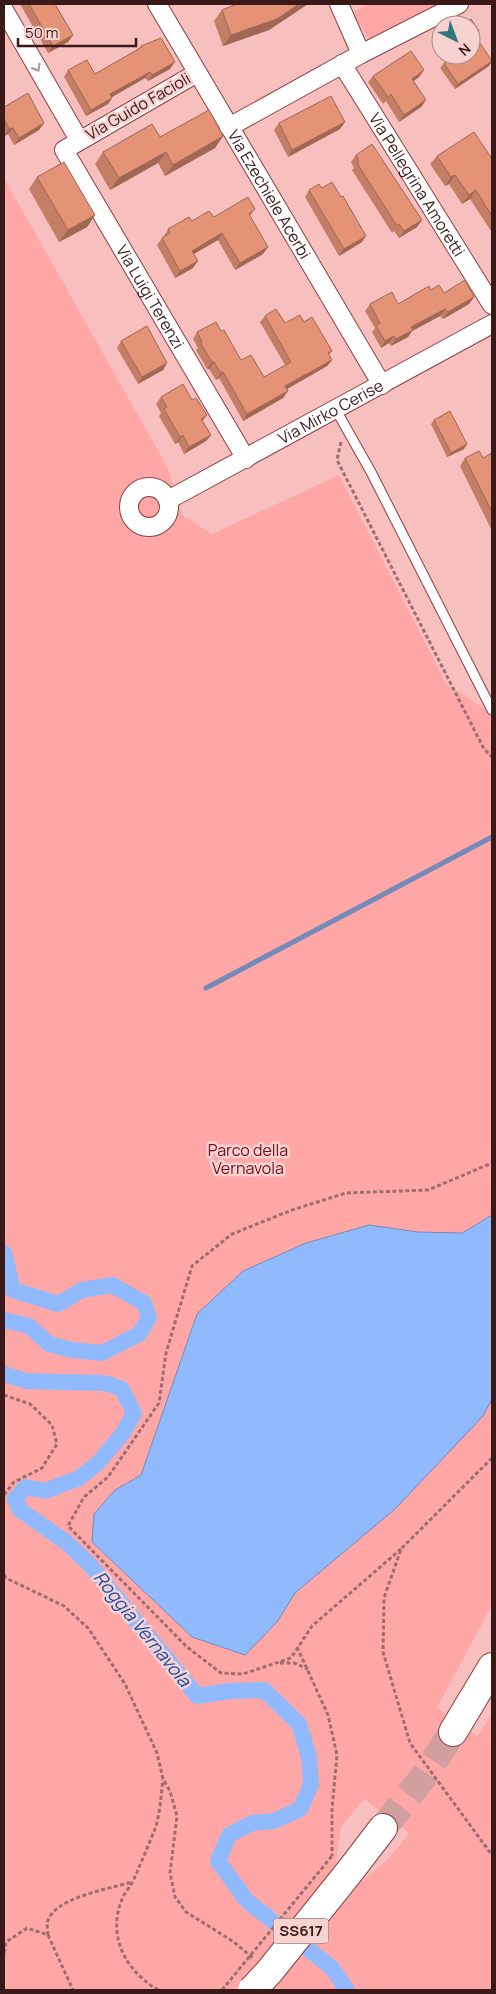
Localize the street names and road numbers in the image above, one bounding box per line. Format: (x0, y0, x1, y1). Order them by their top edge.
street label: Via Guido Facioli (82, 67, 194, 145)
street label: Via Pellegrina Amoretti (364, 109, 470, 261)
street label: Via Ezechiele Acerbi (223, 126, 316, 263)
street label: Via Luigi Terenzi (111, 241, 190, 353)
street label: Via Mirko Cerise (274, 374, 387, 449)
road number: SS617 (274, 1918, 328, 1944)

